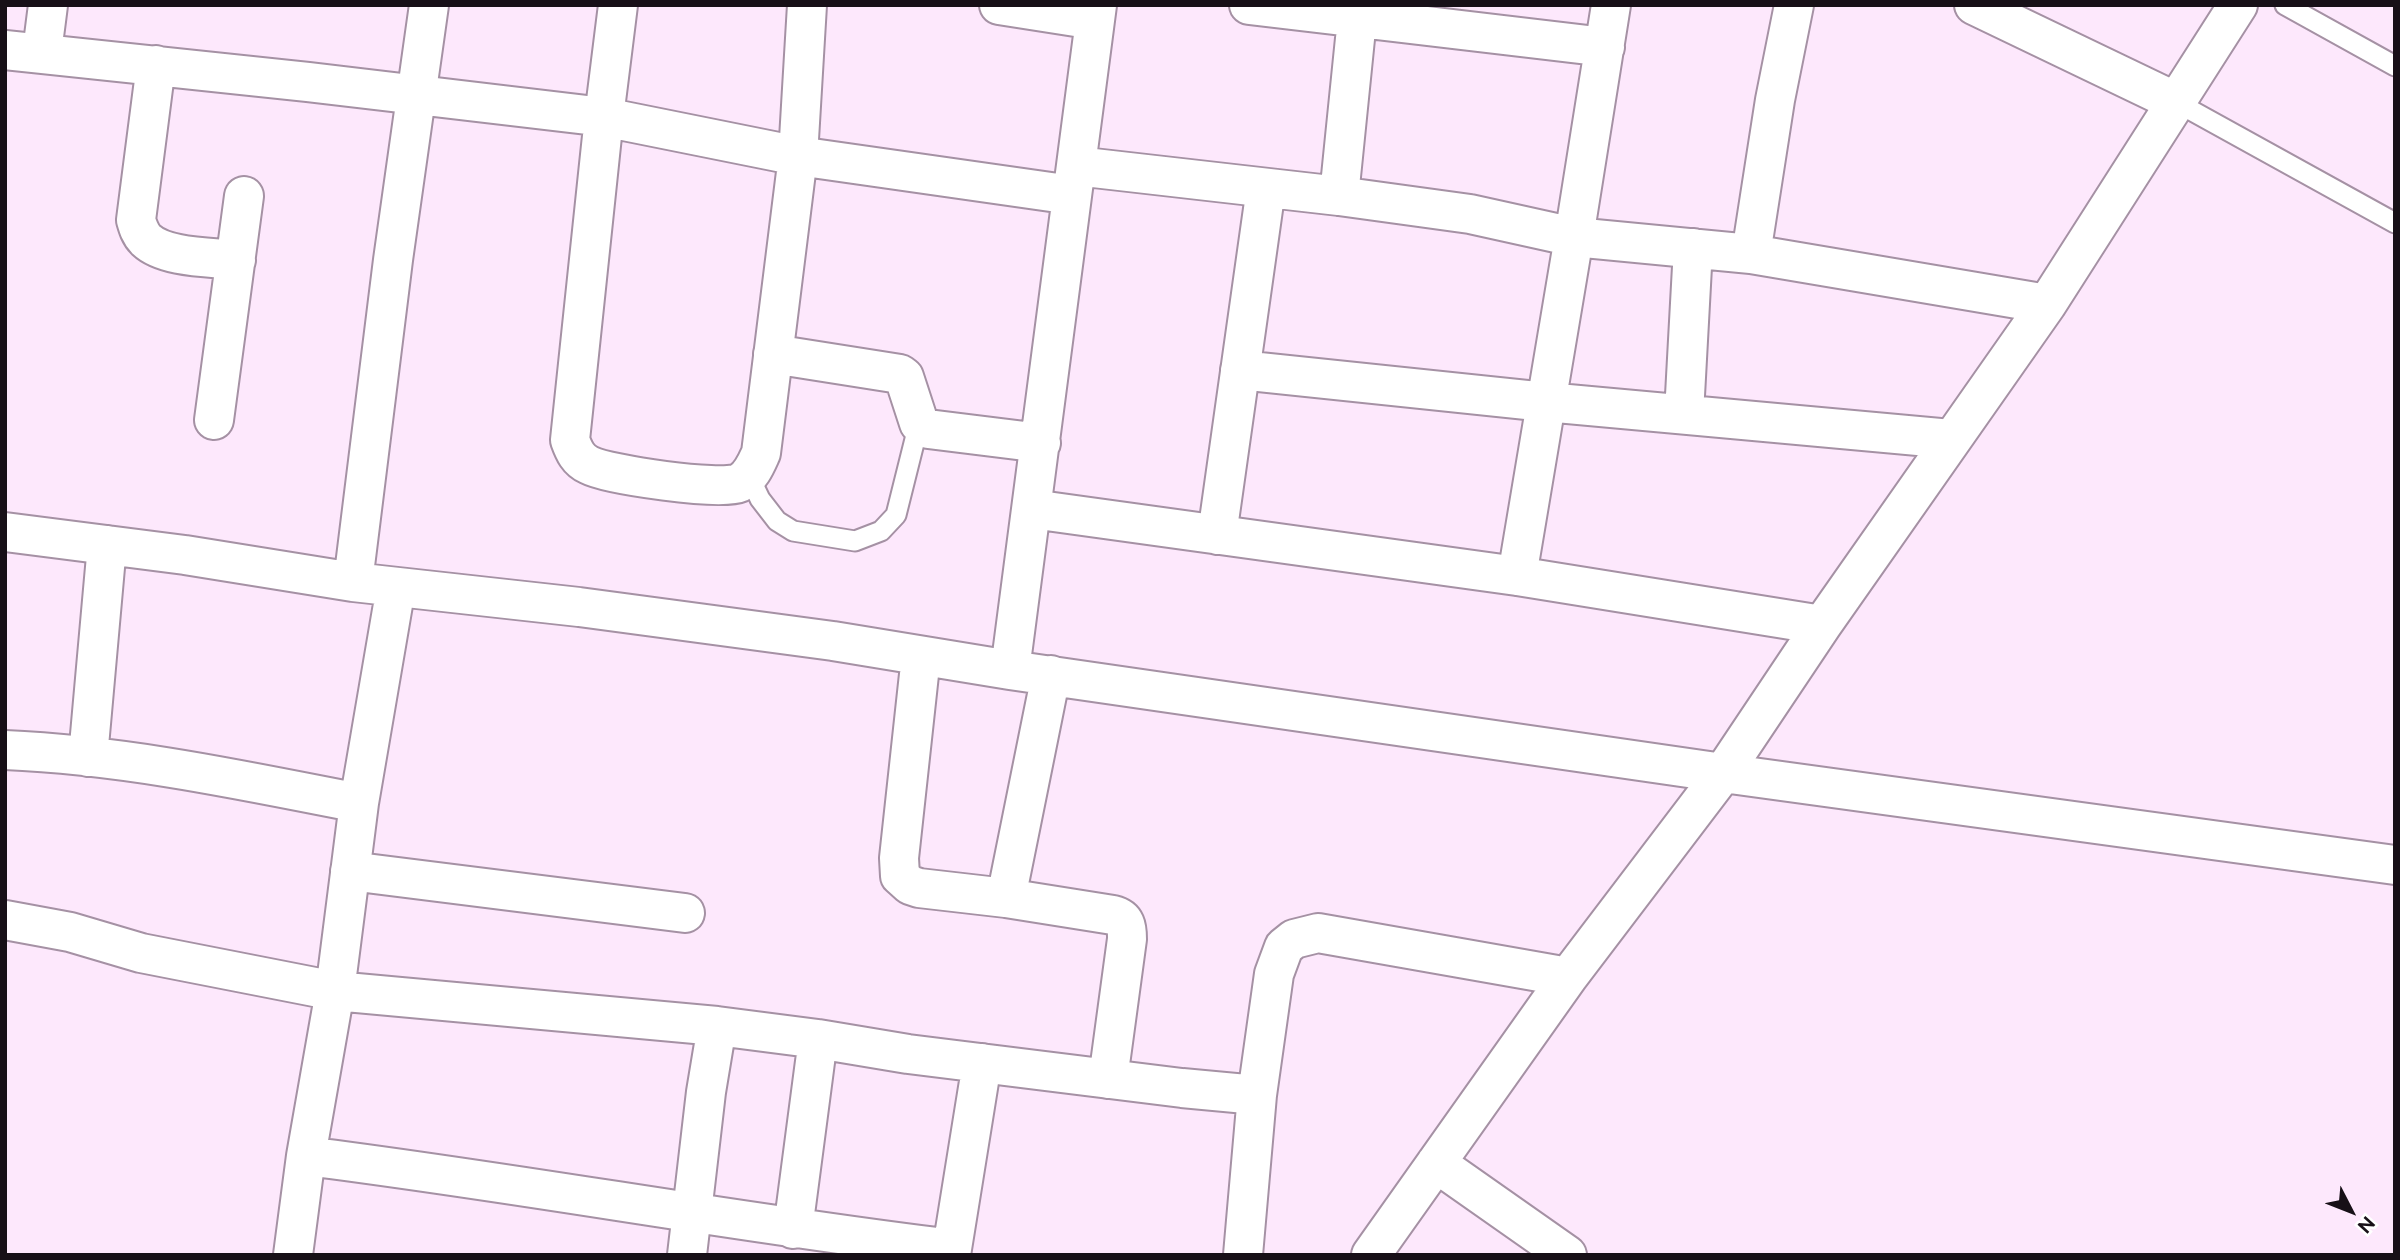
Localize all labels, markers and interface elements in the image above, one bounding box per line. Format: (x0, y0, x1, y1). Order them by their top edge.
north arrow (2316, 1176, 2386, 1246)
text: N (2354, 1212, 2380, 1238)

